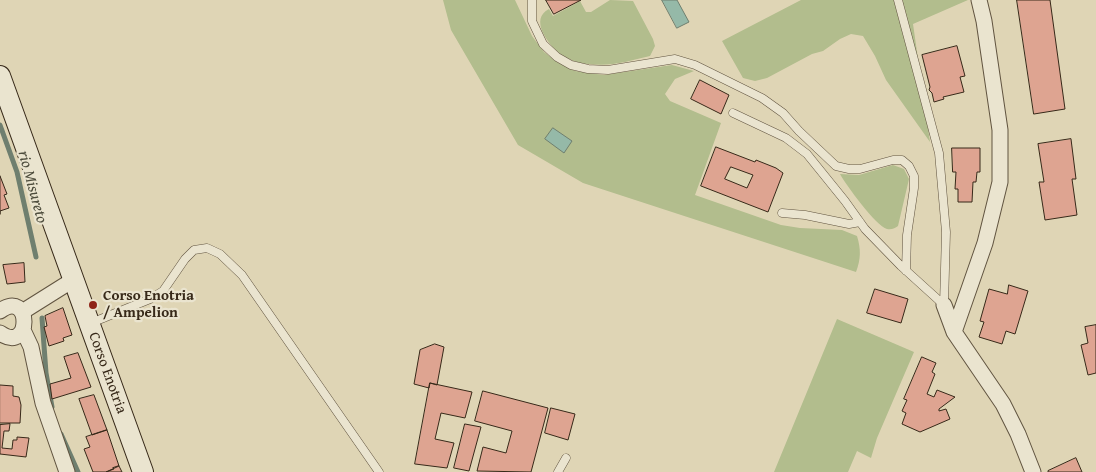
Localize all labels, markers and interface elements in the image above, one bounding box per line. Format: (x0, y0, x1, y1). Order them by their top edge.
water label: rio Misureto (13, 149, 51, 225)
place label: Corso Enotria / Ampelion (103, 287, 194, 322)
marker: Corso Enotria / Ampelion (87, 299, 99, 311)
street label: Corso Enotria (84, 330, 130, 416)

